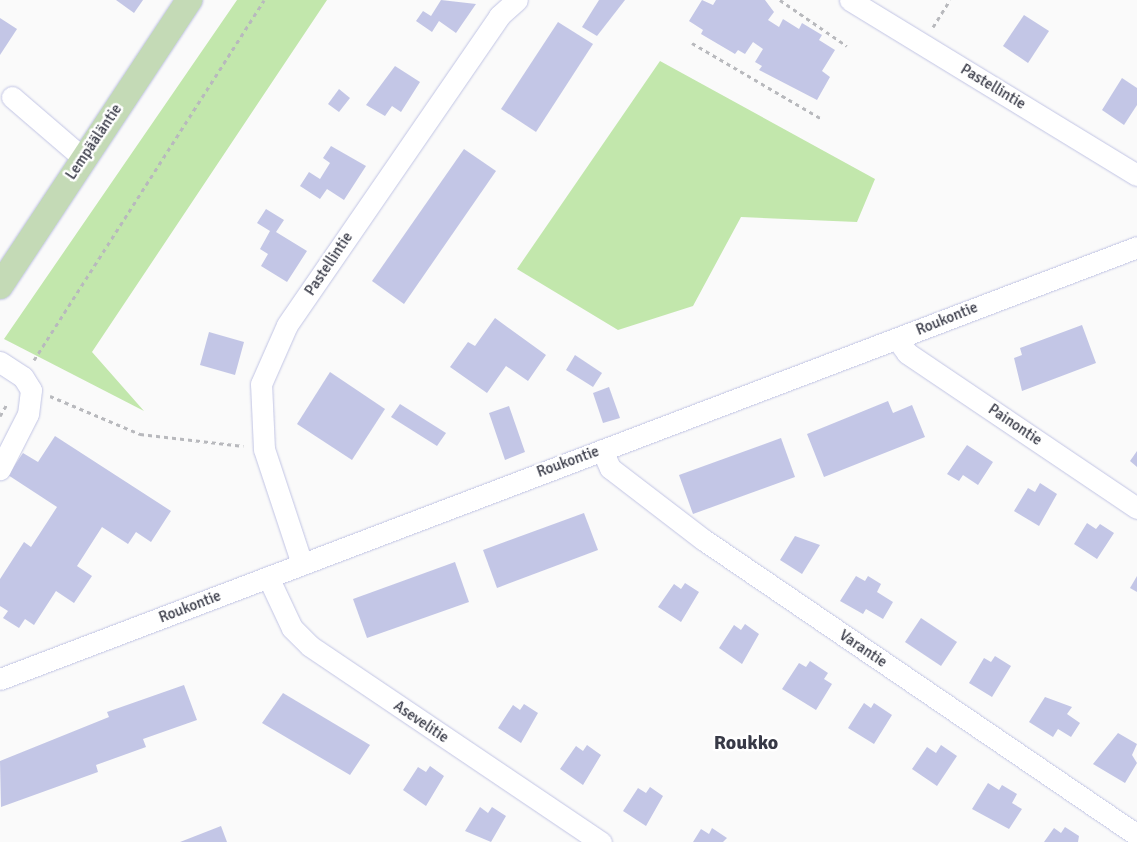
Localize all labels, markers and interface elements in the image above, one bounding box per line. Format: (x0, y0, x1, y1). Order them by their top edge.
street label: Pastellintie (957, 61, 1029, 113)
street label: Lempääläntie (62, 101, 126, 183)
street label: Pastellintie (301, 229, 357, 299)
street label: Roukontie (914, 298, 980, 340)
street label: Painontie (985, 400, 1045, 450)
street label: Roukontie (534, 442, 602, 482)
street label: Roukontie (156, 587, 224, 627)
street label: Varantie (836, 627, 890, 671)
street label: Asevelitie (390, 697, 452, 747)
district label: Roukko (714, 730, 778, 754)

